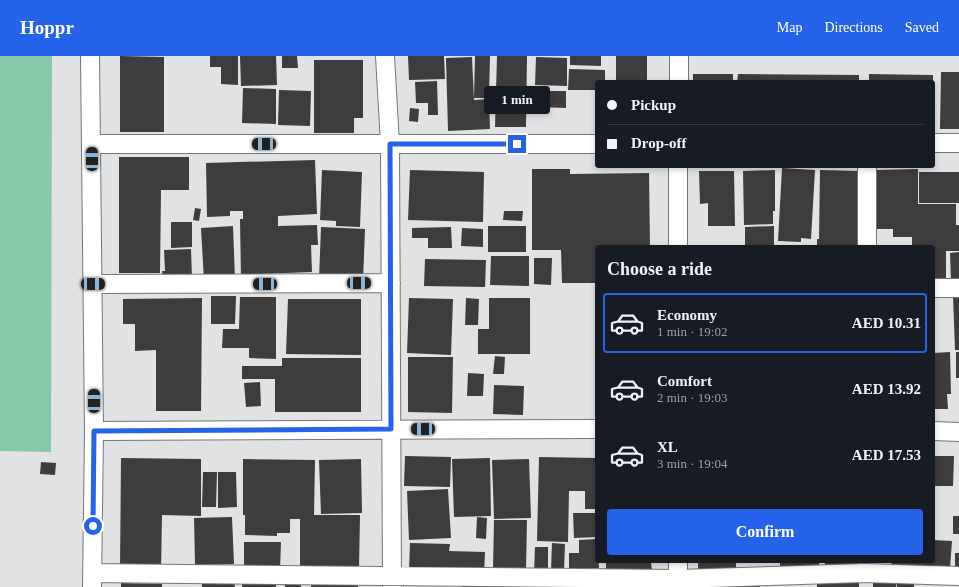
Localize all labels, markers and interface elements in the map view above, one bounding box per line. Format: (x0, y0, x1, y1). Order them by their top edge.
text: Hoppr (20, 17, 74, 38)
text: Map (777, 20, 802, 35)
text: Directions (824, 20, 883, 35)
text: Saved (905, 20, 939, 35)
callout: 1 min (484, 86, 550, 114)
text: 1 min (501, 92, 533, 107)
text: Pickup (631, 97, 676, 113)
route end (508, 135, 526, 153)
text: Drop-off (631, 135, 687, 151)
car (252, 138, 276, 150)
car (86, 147, 98, 171)
text: Choose a ride (607, 259, 712, 279)
car (347, 277, 371, 289)
car (81, 278, 105, 290)
car (253, 278, 277, 290)
icon: car (609, 305, 645, 341)
text: Economy (657, 307, 717, 323)
text: AED 10.31 (852, 315, 921, 331)
text: 1 min · 19:02 (657, 324, 727, 339)
icon: car (609, 371, 645, 407)
text: Comfort (657, 373, 712, 389)
text: AED 13.92 (852, 381, 921, 397)
car (88, 389, 100, 413)
text: 2 min · 19:03 (657, 390, 727, 405)
car (411, 423, 435, 435)
icon: car (609, 437, 645, 473)
text: XL (657, 439, 678, 455)
text: AED 17.53 (852, 447, 921, 463)
text: 3 min · 19:04 (657, 456, 727, 471)
button: Confirm (607, 509, 923, 555)
route start (84, 517, 102, 535)

